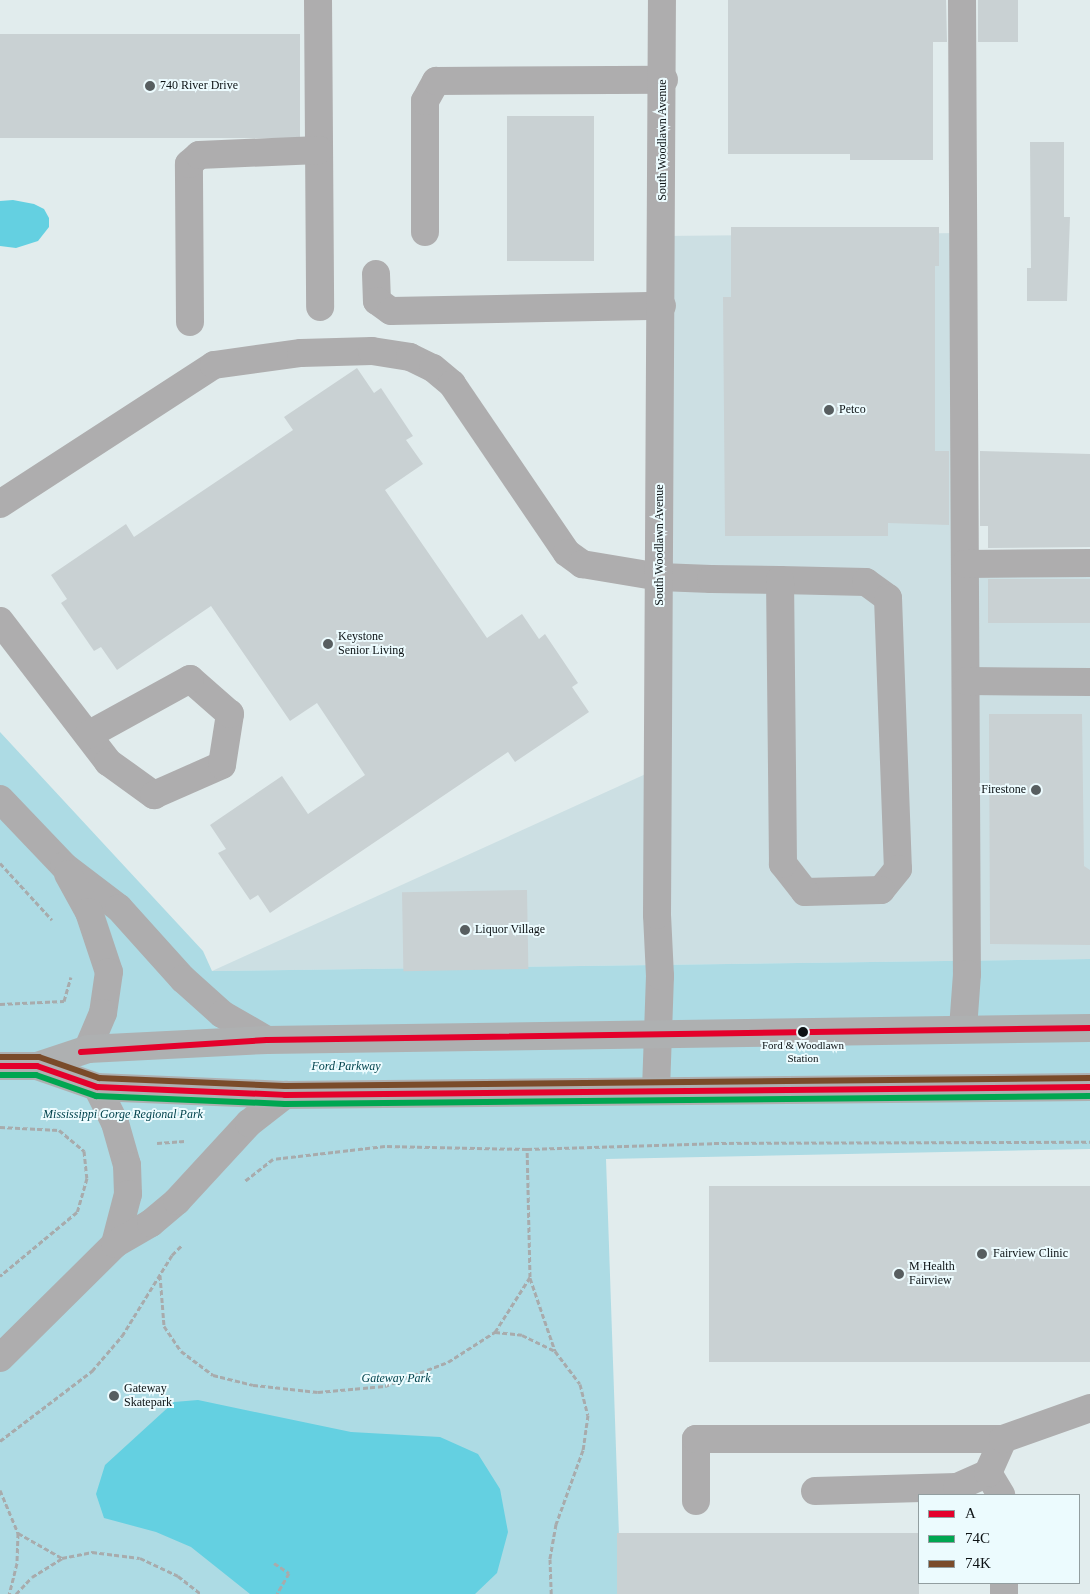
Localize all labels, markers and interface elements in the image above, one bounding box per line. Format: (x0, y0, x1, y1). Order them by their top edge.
place label: 740 River Drive (160, 79, 238, 93)
street label: South Woodlawn Avenue (656, 79, 670, 201)
marker: 740 River Drive (144, 80, 156, 92)
place label: Petco (839, 403, 866, 417)
marker: Petco (823, 404, 835, 416)
street label: South Woodlawn Avenue (653, 484, 667, 606)
place label: Keystone Senior Living (338, 630, 404, 658)
marker: Keystone Senior Living (322, 638, 334, 650)
place label: Firestone (981, 783, 1026, 797)
marker: Firestone (1030, 784, 1042, 796)
place label: Liquor Village (475, 923, 545, 937)
marker: Liquor Village (459, 924, 471, 936)
marker: Ford & Woodlawn Station (798, 1027, 808, 1037)
place label: Ford & Woodlawn Station (762, 1039, 844, 1065)
park label: Ford Parkway (311, 1060, 381, 1074)
park label: Mississippi Gorge Regional Park (43, 1108, 203, 1122)
marker: Fairview Clinic (975, 1247, 989, 1261)
place label: Fairview Clinic (993, 1247, 1068, 1261)
place label: M Health Fairview (909, 1260, 955, 1288)
marker: M Health Fairview (893, 1268, 905, 1280)
park label: Gateway Park (362, 1372, 430, 1386)
place label: Gateway Skatepark (124, 1382, 172, 1410)
marker: Gateway Skatepark (108, 1390, 120, 1402)
legend (918, 1494, 1080, 1584)
text: A (965, 1505, 976, 1521)
text: 74C (965, 1530, 990, 1546)
text: 74K (965, 1555, 991, 1571)

